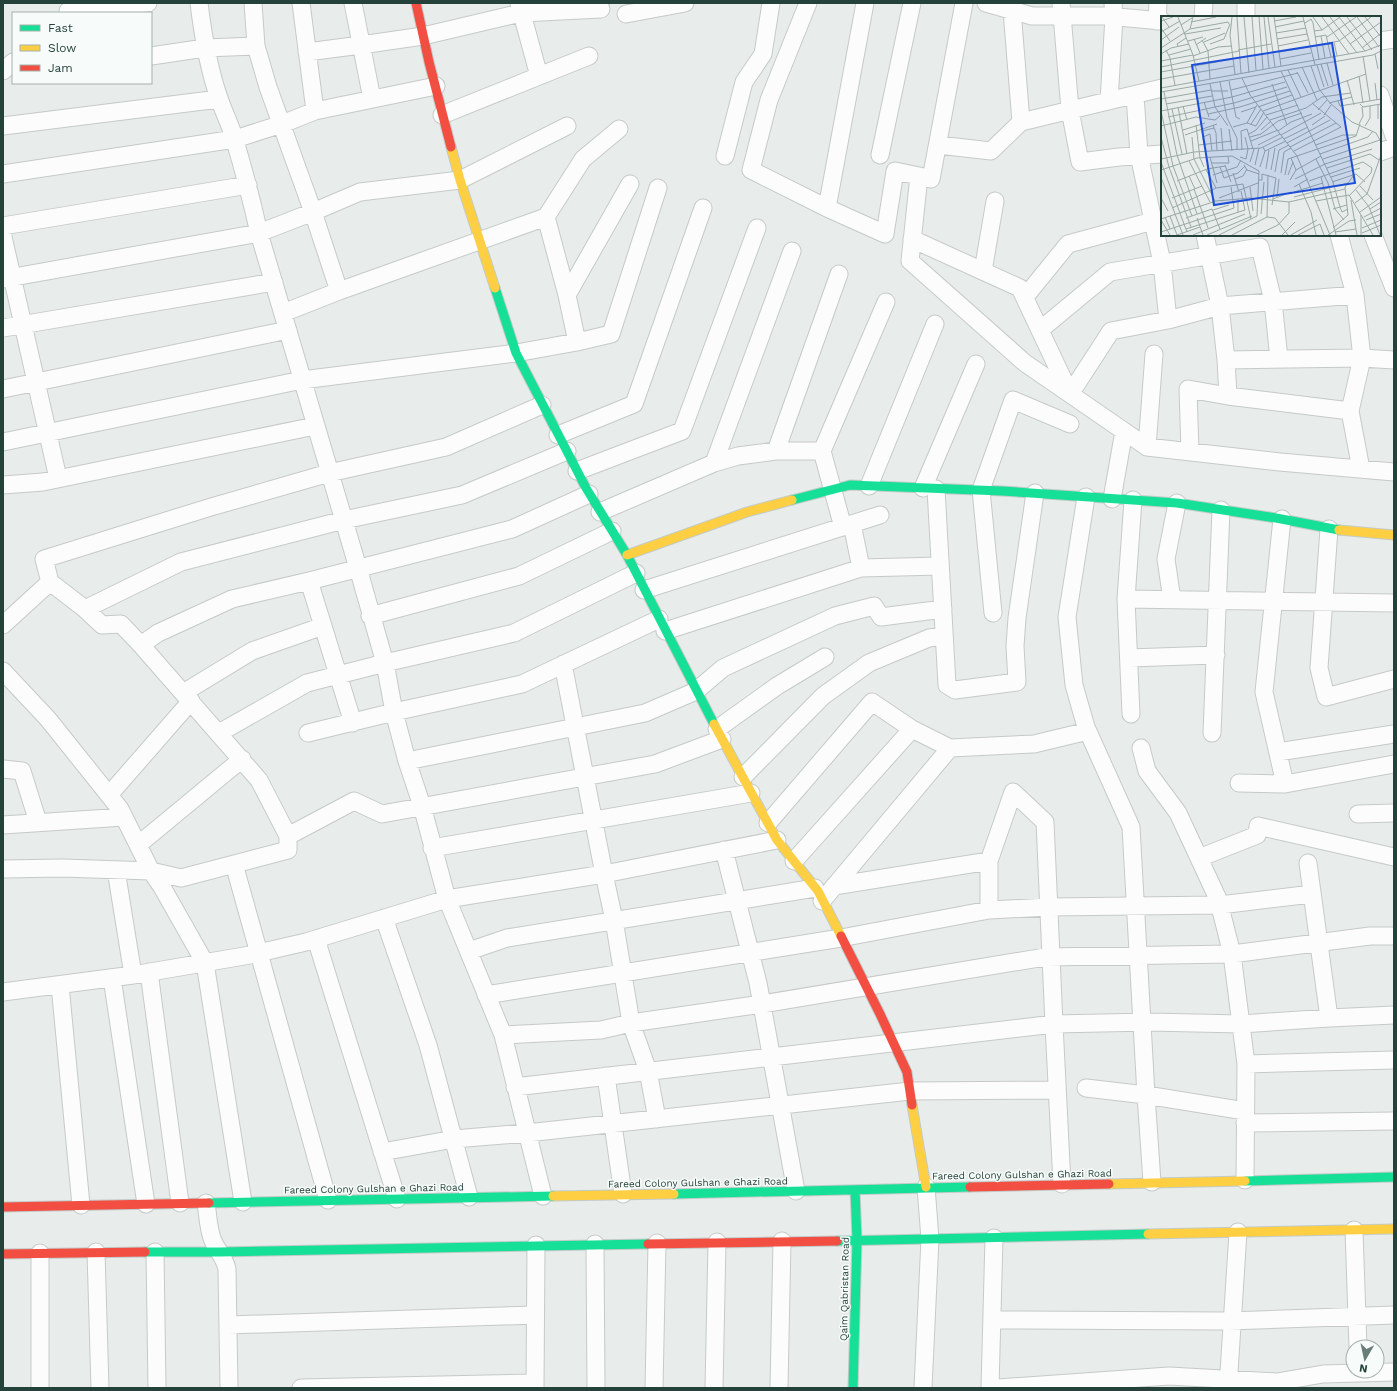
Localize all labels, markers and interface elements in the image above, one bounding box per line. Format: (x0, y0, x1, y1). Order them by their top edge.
legend (12, 12, 152, 84)
inset map (1161, 16, 1381, 236)
text: Fast (48, 21, 73, 35)
text: Slow (48, 41, 76, 55)
text: Jam (48, 61, 73, 75)
street label: Fareed Colony Gulshan e Ghazi Road (932, 1167, 1112, 1182)
street label: Fareed Colony Gulshan e Ghazi Road (608, 1175, 788, 1190)
street label: Fareed Colony Gulshan e Ghazi Road (284, 1181, 464, 1196)
street label: Qaim Qabristan Road (838, 1237, 851, 1341)
north arrow (1345, 1339, 1385, 1379)
text: N (1358, 1361, 1369, 1375)

